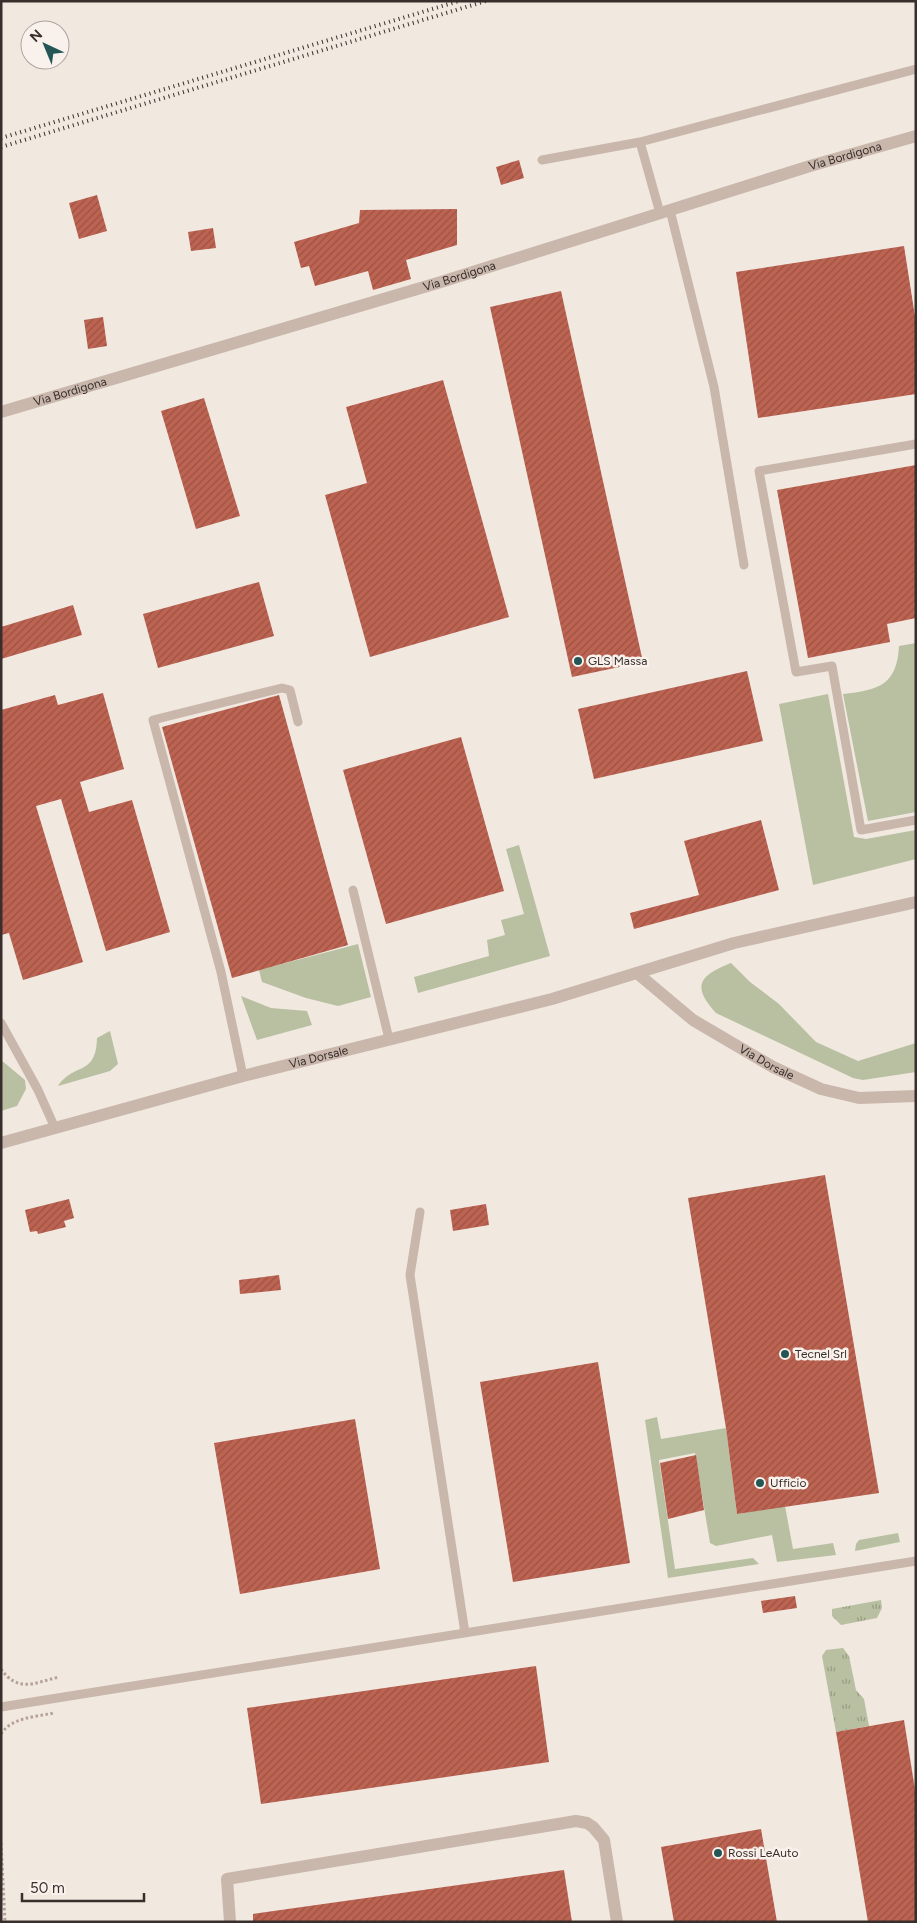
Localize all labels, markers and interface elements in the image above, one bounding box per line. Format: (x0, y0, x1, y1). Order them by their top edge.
north arrow (20, 20, 70, 70)
text: N (27, 26, 46, 46)
street label: Via Bordigona (807, 139, 883, 173)
street label: Via Bordigona (421, 258, 497, 294)
street label: Via Bordigona (32, 374, 108, 409)
place label: GLS Massa (588, 654, 647, 668)
marker: GLS Massa (572, 655, 584, 667)
street label: Via Dorsale (737, 1042, 797, 1083)
street label: Via Dorsale (288, 1043, 350, 1071)
place label: Tecnel Srl (795, 1347, 847, 1361)
marker: Tecnel Srl (779, 1348, 791, 1360)
place label: Ufficio (770, 1476, 806, 1490)
marker: Ufficio (754, 1477, 766, 1489)
place label: Rossi LeAuto (728, 1846, 799, 1860)
marker: Rossi LeAuto (712, 1847, 724, 1859)
scale bar (22, 1870, 145, 1902)
text: 50 m (30, 1879, 65, 1897)

